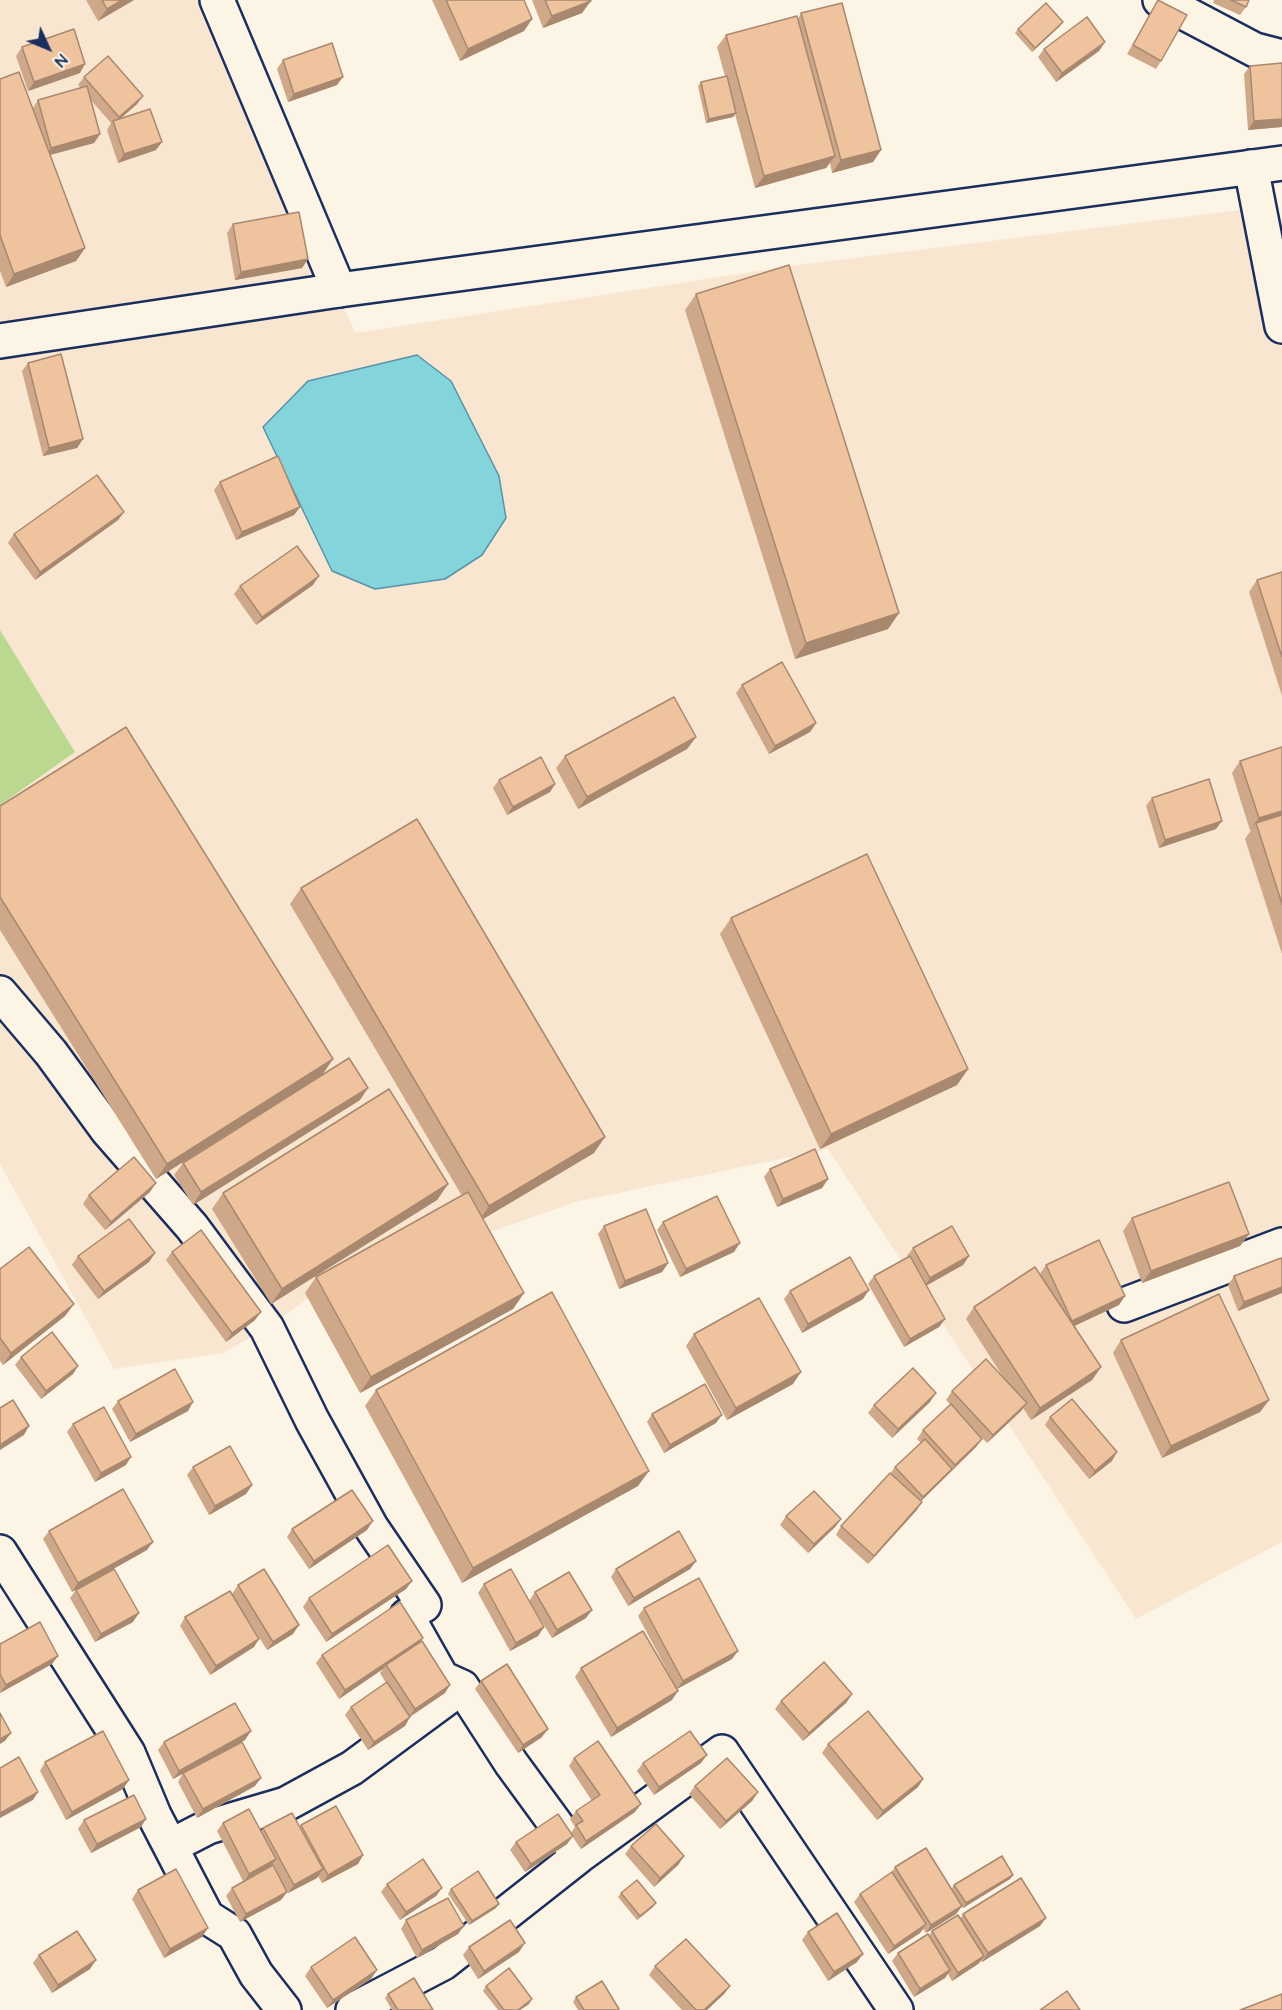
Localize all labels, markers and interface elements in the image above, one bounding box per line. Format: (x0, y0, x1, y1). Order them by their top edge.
north arrow (18, 18, 78, 78)
text: N (50, 49, 72, 72)

